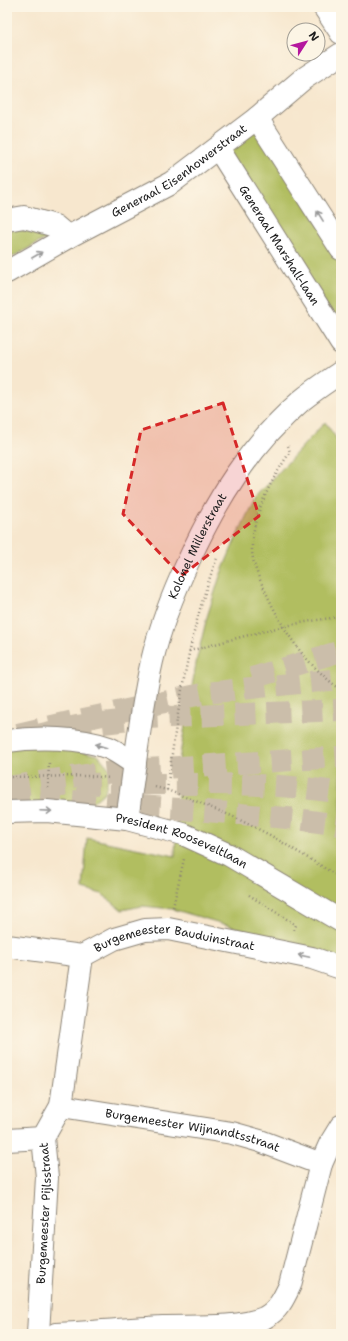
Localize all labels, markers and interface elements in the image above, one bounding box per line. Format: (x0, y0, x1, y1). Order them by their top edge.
north arrow (286, 22, 326, 62)
text: N (305, 28, 322, 45)
street label: Generaal Eisenhowerstraat (108, 120, 250, 221)
street label: Generaal Marshall-laan (235, 182, 323, 308)
one-way arrow (316, 211, 324, 222)
one-way arrow (31, 250, 43, 258)
street label: Kolonel Millerstraat (165, 490, 230, 601)
one-way arrow (95, 742, 108, 749)
one-way arrow (39, 807, 52, 815)
street label: President Rooseveltlaan (115, 810, 250, 872)
text: Burgemeester Bauduinstraat (91, 921, 256, 956)
street label: Burgemeester Bauduinstraat (92, 941, 258, 959)
one-way arrow (298, 952, 311, 960)
street label: Burgemeester Wijnandtsstraat (104, 1105, 282, 1156)
street label: Burgemeester Pijlsstraat (33, 1142, 55, 1285)

